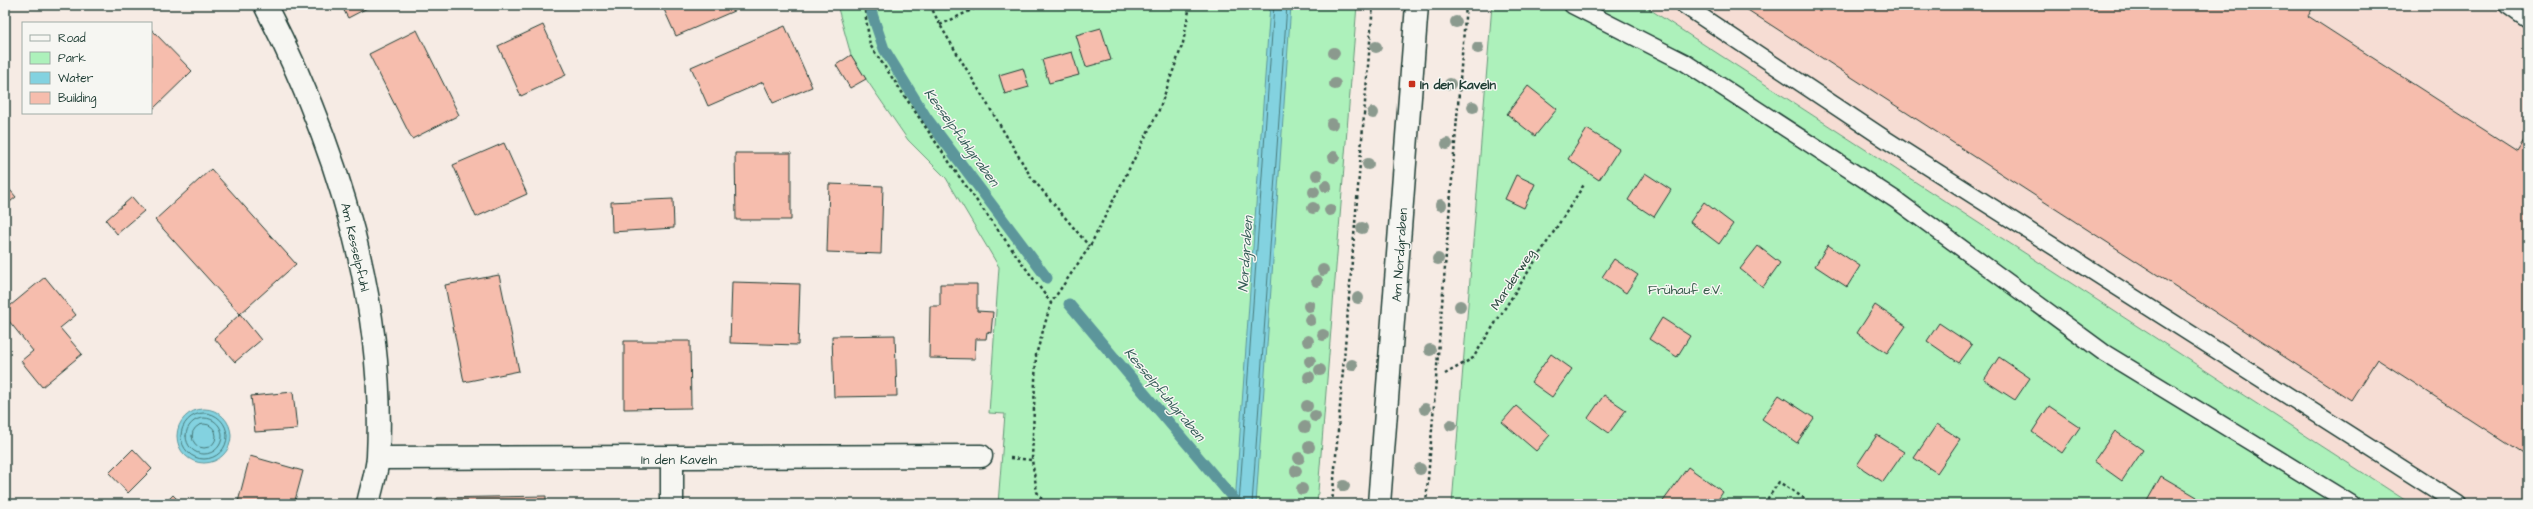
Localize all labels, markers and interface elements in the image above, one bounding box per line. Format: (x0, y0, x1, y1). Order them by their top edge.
legend (22, 22, 152, 114)
text: Road (58, 30, 86, 47)
text: Park (58, 50, 86, 67)
text: Water (58, 70, 94, 87)
place label: In den Kaveln (1420, 76, 1496, 94)
marker: In den Kaveln (1407, 79, 1417, 89)
water label: Kesselpfuhlgraben (919, 84, 1004, 191)
text: Building (58, 90, 96, 108)
street label: Am Kesselpfuhl (336, 201, 374, 293)
street label: Am Nordgraben (1388, 207, 1413, 303)
water label: Nordgraben (1233, 214, 1259, 293)
street label: Marderweg (1486, 245, 1540, 314)
park label: Frühauf e.V. (1648, 281, 1722, 299)
water label: Kesselpfuhlgraben (1119, 344, 1210, 447)
street label: In den Kaveln (641, 451, 717, 469)

